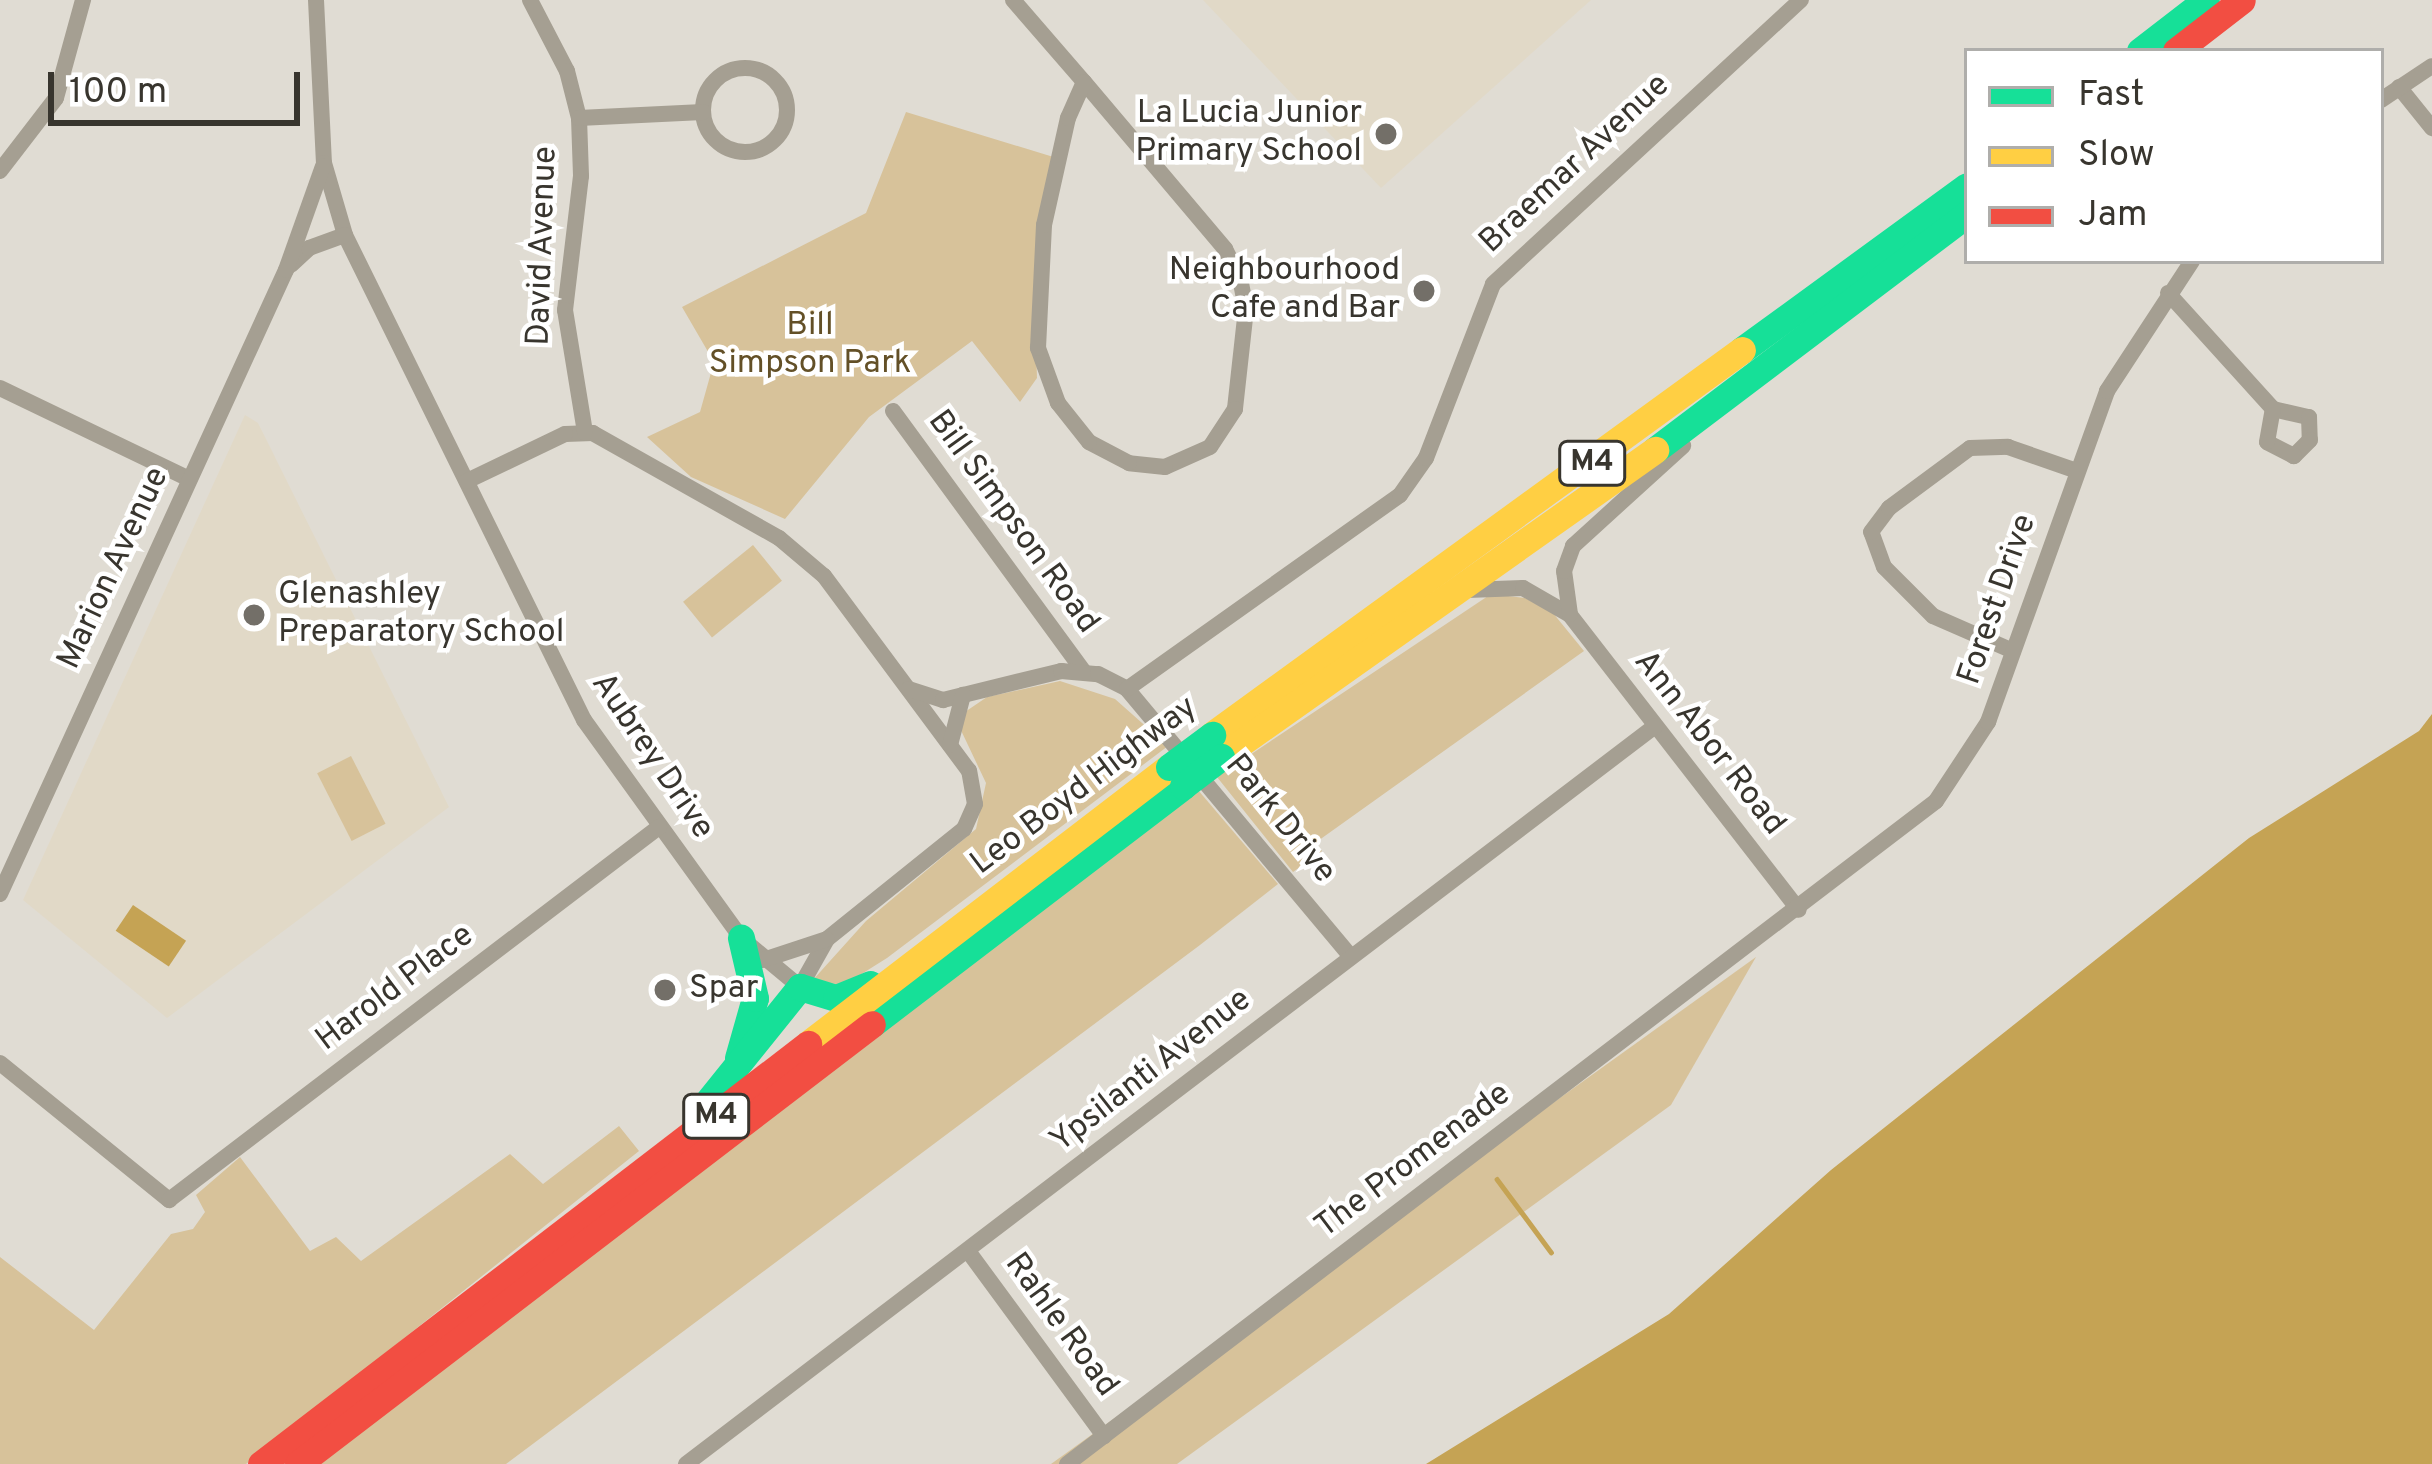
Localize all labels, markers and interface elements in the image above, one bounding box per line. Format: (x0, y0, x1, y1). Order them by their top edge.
scale bar (54, 48, 306, 122)
legend (1964, 48, 2384, 264)
street label: Braemar Avenue (1472, 66, 1680, 264)
text: 100 m (69, 70, 167, 116)
text: Fast (2078, 73, 2144, 119)
place label: La Lucia Junior Primary School (1135, 95, 1362, 173)
marker: La Lucia Junior Primary School (1373, 121, 1399, 147)
text: Slow (2078, 133, 2154, 179)
street label: David Avenue (521, 145, 567, 347)
text: Jam (2078, 193, 2148, 239)
place label: Neighbourhood Cafe and Bar (1169, 252, 1400, 330)
marker: Neighbourhood Cafe and Bar (1411, 278, 1437, 304)
park label: Bill Simpson Park (709, 307, 911, 385)
street label: Bill Simpson Road (918, 404, 1106, 642)
road number: M4 (1556, 439, 1628, 487)
street label: Marion Avenue (51, 461, 179, 677)
street label: Forest Drive (1951, 510, 2047, 690)
place label: Glenashley Preparatory School (278, 576, 564, 654)
marker: Glenashley Preparatory School (241, 602, 267, 628)
street label: Ann Abor Road (1623, 643, 1793, 845)
street label: Aubrey Drive (581, 666, 721, 848)
street label: Leo Boyd Highway (964, 689, 1206, 885)
street label: Park Drive (1215, 748, 1343, 892)
street label: Harold Place (309, 917, 483, 1061)
place label: Spar (689, 970, 758, 1010)
marker: Spar (652, 977, 678, 1003)
street label: Ypsilanti Avenue (1043, 981, 1261, 1163)
street label: The Promenade (1309, 1076, 1519, 1248)
road number: M4 (680, 1092, 752, 1140)
street label: Rahle Road (995, 1246, 1125, 1406)

